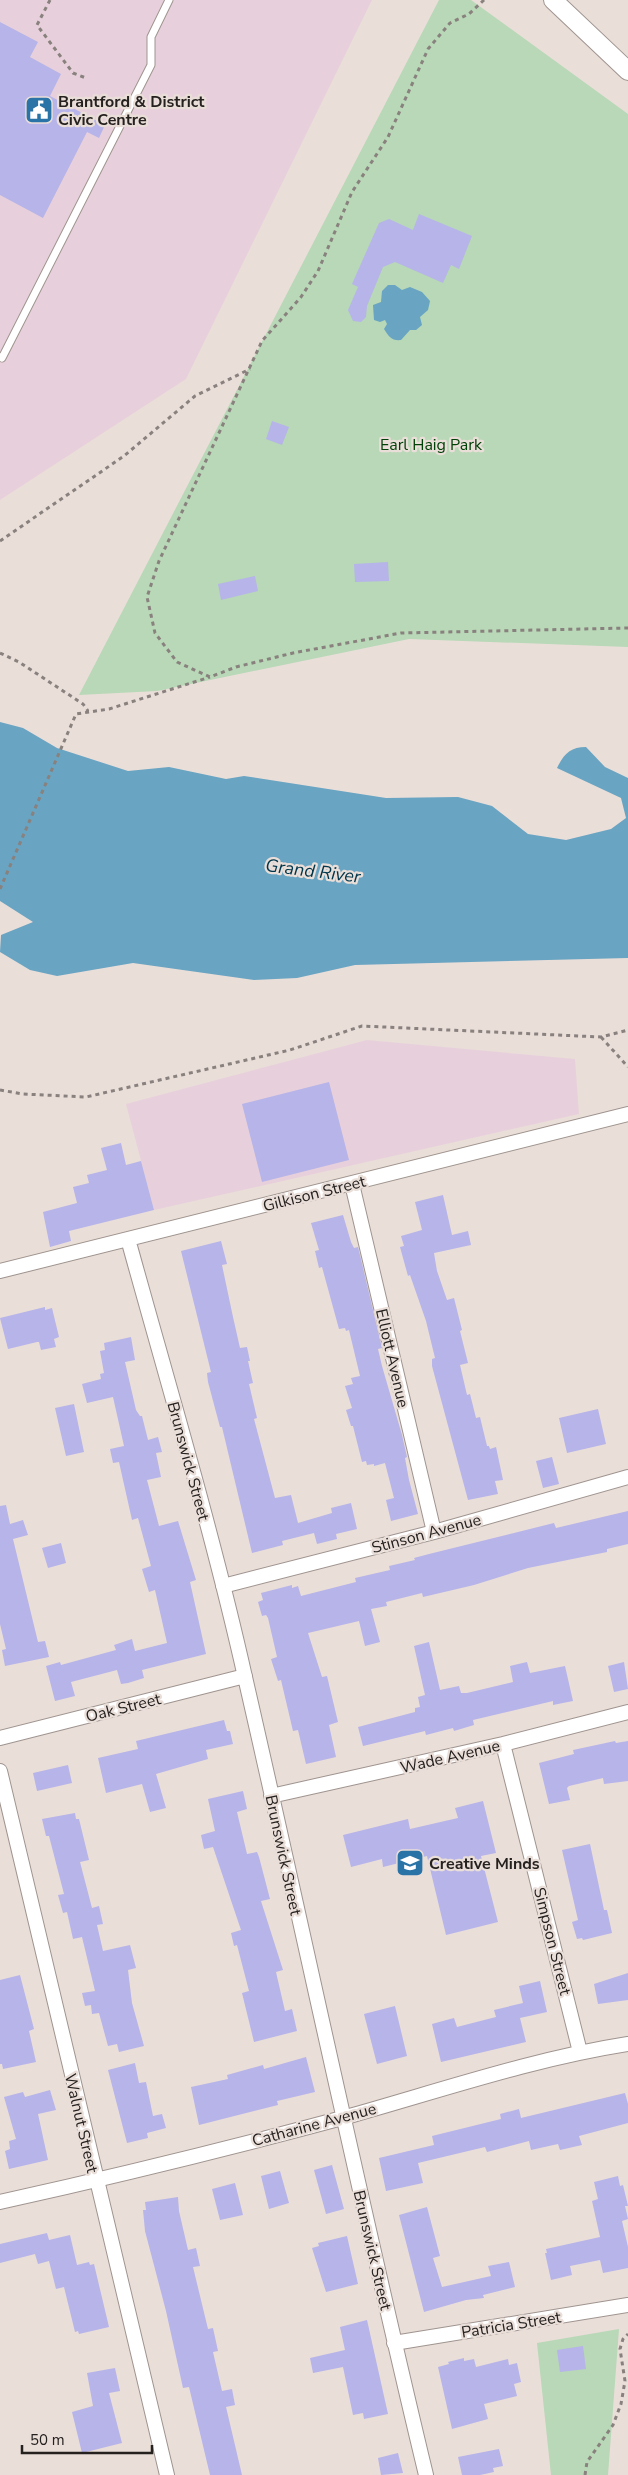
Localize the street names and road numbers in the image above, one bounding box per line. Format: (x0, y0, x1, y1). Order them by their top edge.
street label: Gilkison Street (261, 1170, 368, 1217)
street label: Elliott Avenue (370, 1307, 414, 1410)
street label: Brunswick Street (162, 1399, 215, 1524)
street label: Stinson Avenue (369, 1509, 483, 1559)
street label: Oak Street (83, 1688, 163, 1728)
street label: Wade Avenue (398, 1735, 502, 1779)
street label: Brunswick Street (260, 1793, 307, 1918)
street label: Simpson Street (528, 1885, 576, 1998)
street label: Walnut Street (59, 2071, 103, 2175)
street label: Catharine Avenue (250, 2098, 379, 2152)
street label: Brunswick Street (348, 2188, 397, 2313)
street label: Patricia Street (460, 2306, 563, 2344)

